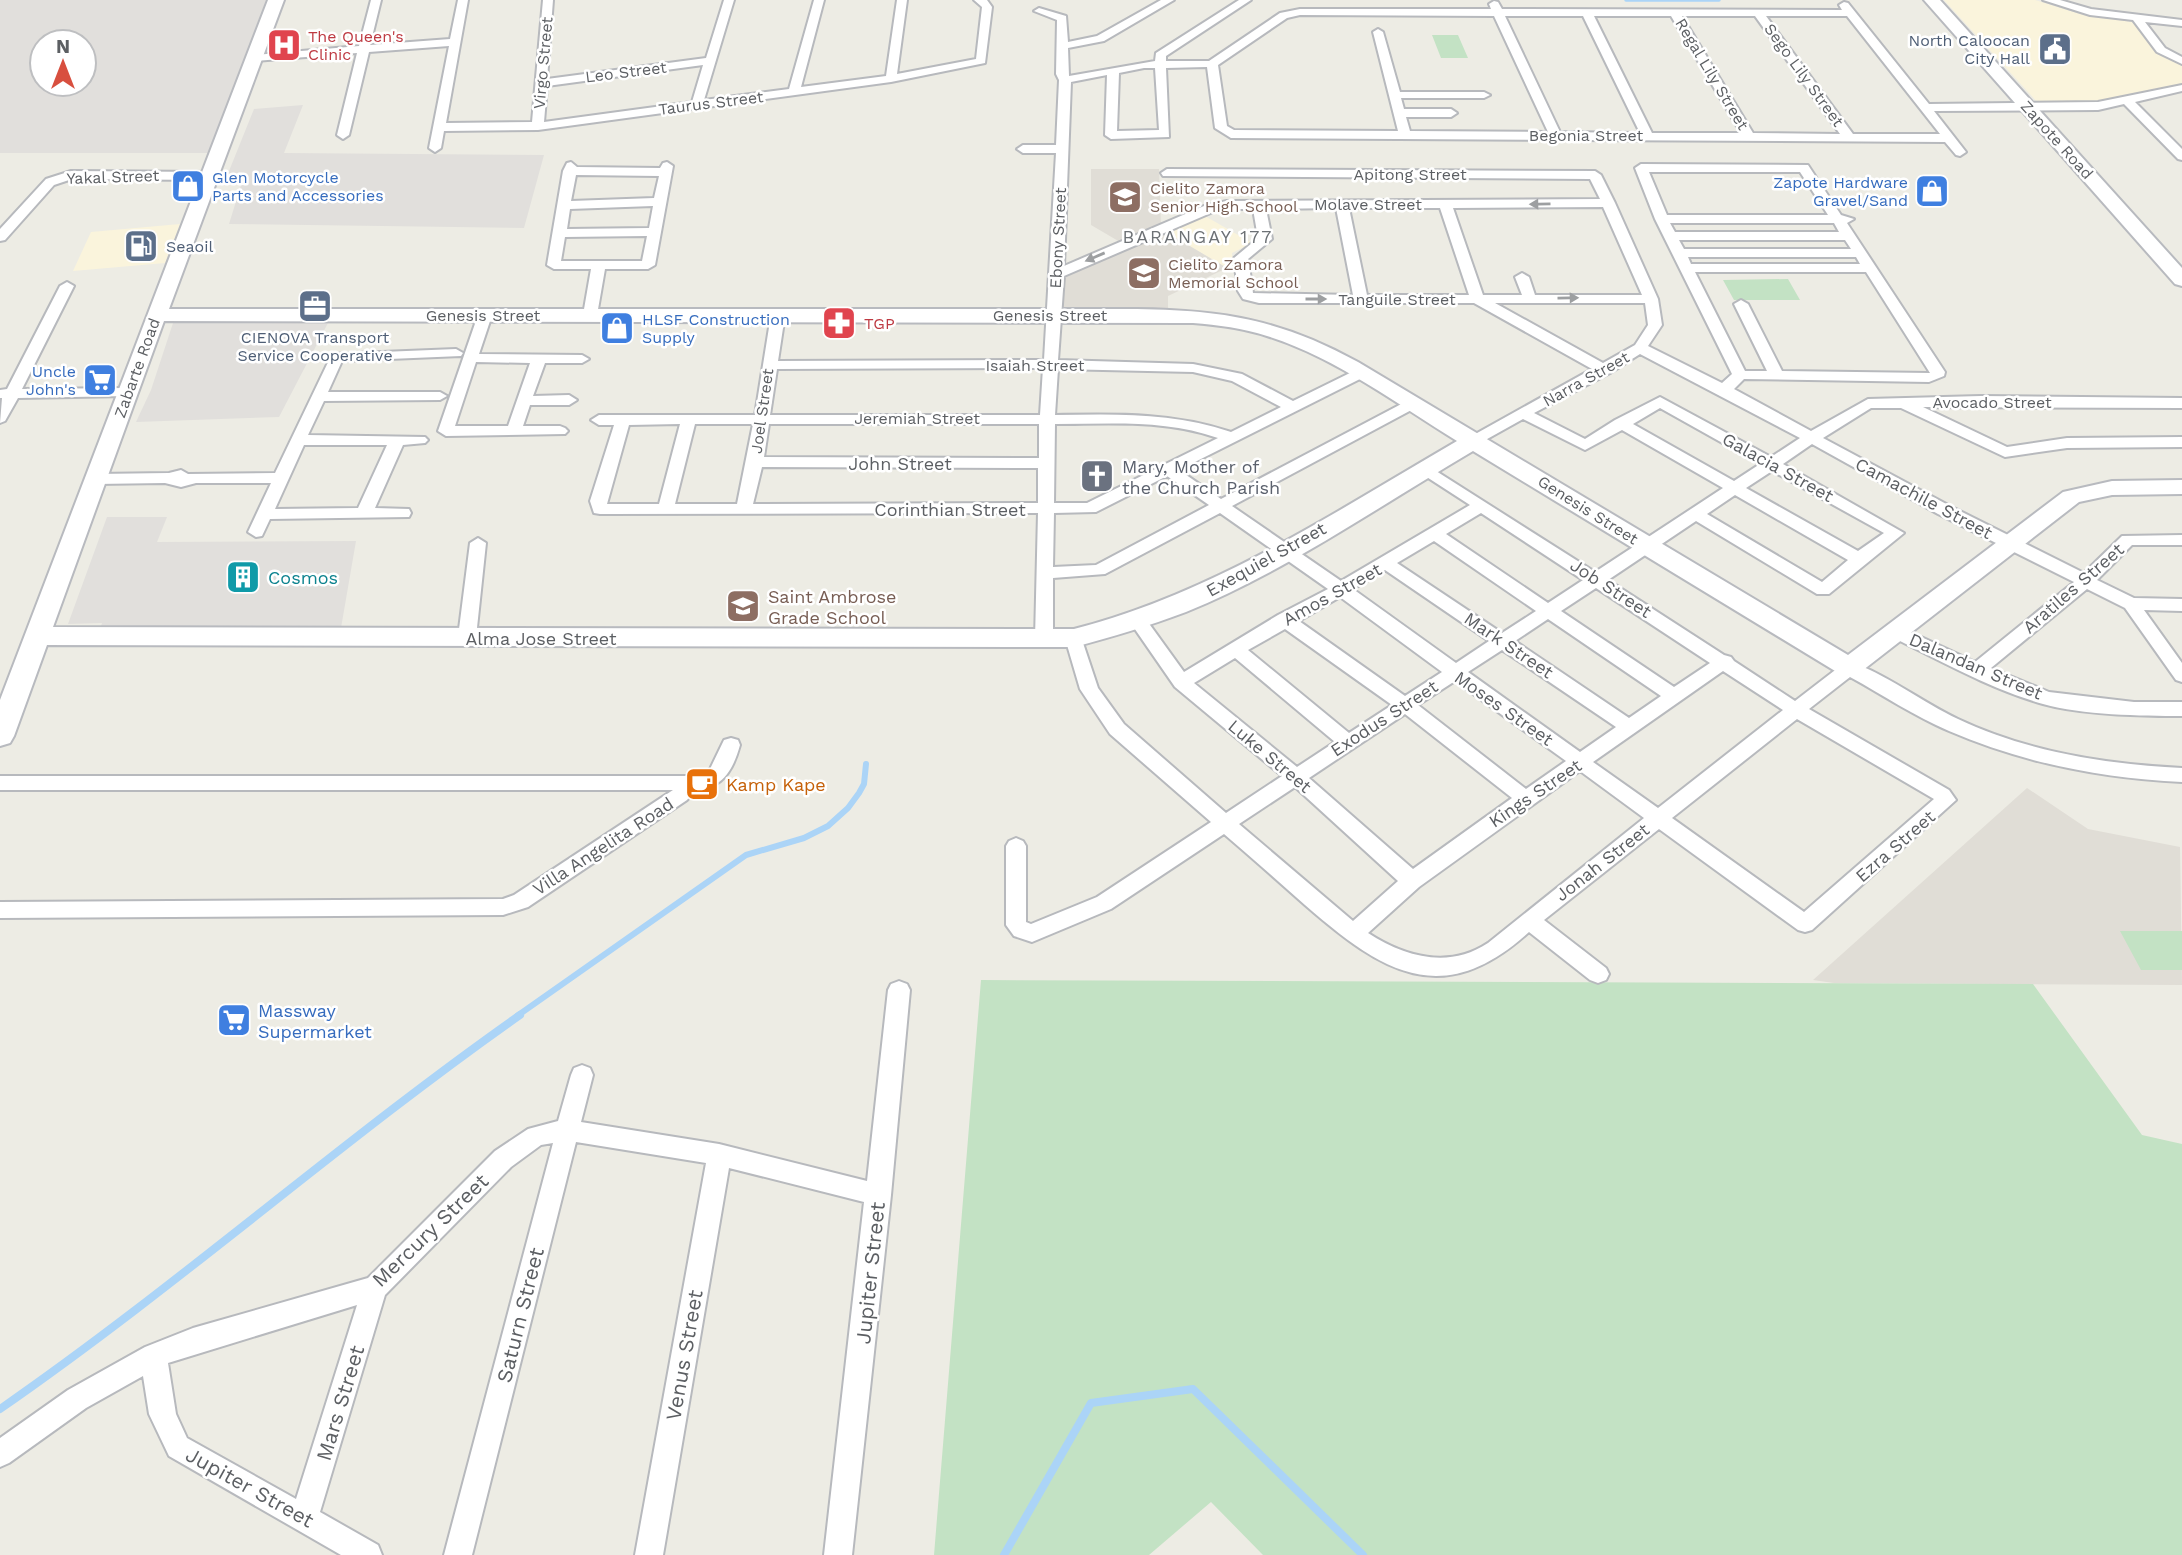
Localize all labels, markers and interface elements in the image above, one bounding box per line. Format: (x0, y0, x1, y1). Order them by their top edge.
street label: Regal Lily Street (1671, 15, 1753, 133)
street label: Virgo Street (530, 16, 557, 110)
street label: Sego Lily Street (1760, 20, 1848, 131)
hospital icon: The Queen's Clinic (265, 26, 303, 64)
place label: The Queen's Clinic (308, 27, 404, 64)
north arrow (28, 28, 98, 98)
public building icon: North Caloocan City Hall (2036, 30, 2074, 68)
place label: North Caloocan City Hall (1909, 31, 2030, 68)
text: N (56, 35, 70, 58)
street label: Leo Street (584, 58, 668, 86)
street label: Taurus Street (658, 87, 765, 119)
street label: Zapote Road (2017, 97, 2097, 183)
street label: Begonia Street (1529, 126, 1643, 145)
street label: Apitong Street (1353, 165, 1467, 184)
street label: Yakal Street (66, 166, 160, 188)
shop icon: Glen Motorcycle Parts and Accessories (169, 167, 207, 205)
place label: Glen Motorcycle Parts and Accessories (212, 168, 384, 205)
shop icon: Zapote Hardware Gravel/Sand (1913, 172, 1951, 210)
place label: Zapote Hardware Gravel/Sand (1773, 173, 1908, 210)
school or university icon: Cielito Zamora Senior High School (1106, 178, 1144, 216)
place label: Cielito Zamora Senior High School (1150, 179, 1298, 216)
street label: Ebony Street (1046, 187, 1070, 289)
street label: Molave Street (1314, 195, 1422, 214)
one-way arrow (1529, 198, 1551, 209)
district label: BARANGAY 177 (1123, 226, 1273, 247)
fuel station icon: Seaoil (122, 227, 160, 265)
place label: Seaoil (166, 237, 213, 256)
one-way arrow (1085, 251, 1105, 263)
school or university icon: Cielito Zamora Memorial School (1125, 254, 1163, 292)
place label: Cielito Zamora Memorial School (1168, 255, 1299, 292)
office icon: CIENOVA Transport Service Cooperative (296, 287, 334, 325)
street label: Tanguile Street (1338, 290, 1456, 309)
one-way arrow (1558, 292, 1580, 304)
one-way arrow (1306, 293, 1328, 305)
pharmacy icon: TGP (820, 304, 858, 342)
street label: Genesis Street (426, 306, 541, 325)
street label: Genesis Street (993, 306, 1108, 325)
shop icon: HLSF Construction Supply (598, 309, 636, 347)
place label: HLSF Construction Supply (642, 310, 790, 347)
place label: TGP (864, 314, 895, 333)
street label: Zabarte Road (110, 316, 164, 420)
place label: CIENOVA Transport Service Cooperative (237, 328, 393, 365)
street label: Narra Street (1539, 347, 1633, 411)
street label: Isaiah Street (986, 356, 1085, 375)
supermarket icon: Uncle John's (81, 361, 119, 399)
place label: Uncle John's (26, 362, 76, 399)
street label: Joel Street (747, 367, 777, 455)
street label: Avocado Street (1932, 393, 2052, 412)
street label: Jeremiah Street (854, 409, 980, 428)
street label: Galacia Street (1719, 428, 1838, 506)
street label: John Street (848, 453, 952, 474)
street label: Camachile Street (1852, 453, 1996, 543)
place label: Mary, Mother of the Church Parish (1122, 456, 1280, 498)
church icon: Mary, Mother of the Church Parish (1078, 457, 1116, 495)
street label: Genesis Street (1534, 472, 1642, 549)
street label: Corinthian Street (874, 499, 1026, 520)
street label: Exequiel Street (1202, 517, 1330, 601)
street label: Aratiles Street (2018, 538, 2128, 638)
street label: Job Street (1567, 554, 1656, 622)
building icon: Cosmos (224, 558, 262, 596)
street label: Amos Street (1279, 558, 1385, 630)
place label: Cosmos (268, 567, 338, 588)
place label: Saint Ambrose Grade School (768, 586, 896, 628)
school or university icon: Saint Ambrose Grade School (724, 587, 762, 625)
street label: Mark Street (1460, 608, 1558, 683)
street label: Alma Jose Street (465, 628, 617, 649)
street label: Dalandan Street (1906, 628, 2046, 704)
street label: Moses Street (1451, 666, 1558, 750)
street label: Exodus Street (1326, 675, 1442, 760)
street label: Luke Street (1224, 715, 1316, 797)
street label: Kings Street (1485, 754, 1586, 832)
cafe icon: Kamp Kape (683, 765, 721, 803)
place label: Kamp Kape (726, 774, 826, 795)
street label: Villa Angelita Road (529, 793, 677, 899)
street label: Ezra Street (1851, 806, 1939, 886)
street label: Jonah Street (1551, 818, 1654, 905)
place label: Massway Supermarket (258, 1000, 372, 1042)
supermarket icon: Massway Supermarket (215, 1001, 253, 1039)
street label: Mercury Street (367, 1168, 494, 1292)
street label: Jupiter Street (850, 1200, 890, 1345)
street label: Saturn Street (491, 1245, 549, 1385)
street label: Venus Street (660, 1288, 708, 1422)
street label: Mars Street (311, 1342, 369, 1464)
street label: Jupiter Street (182, 1441, 319, 1533)

